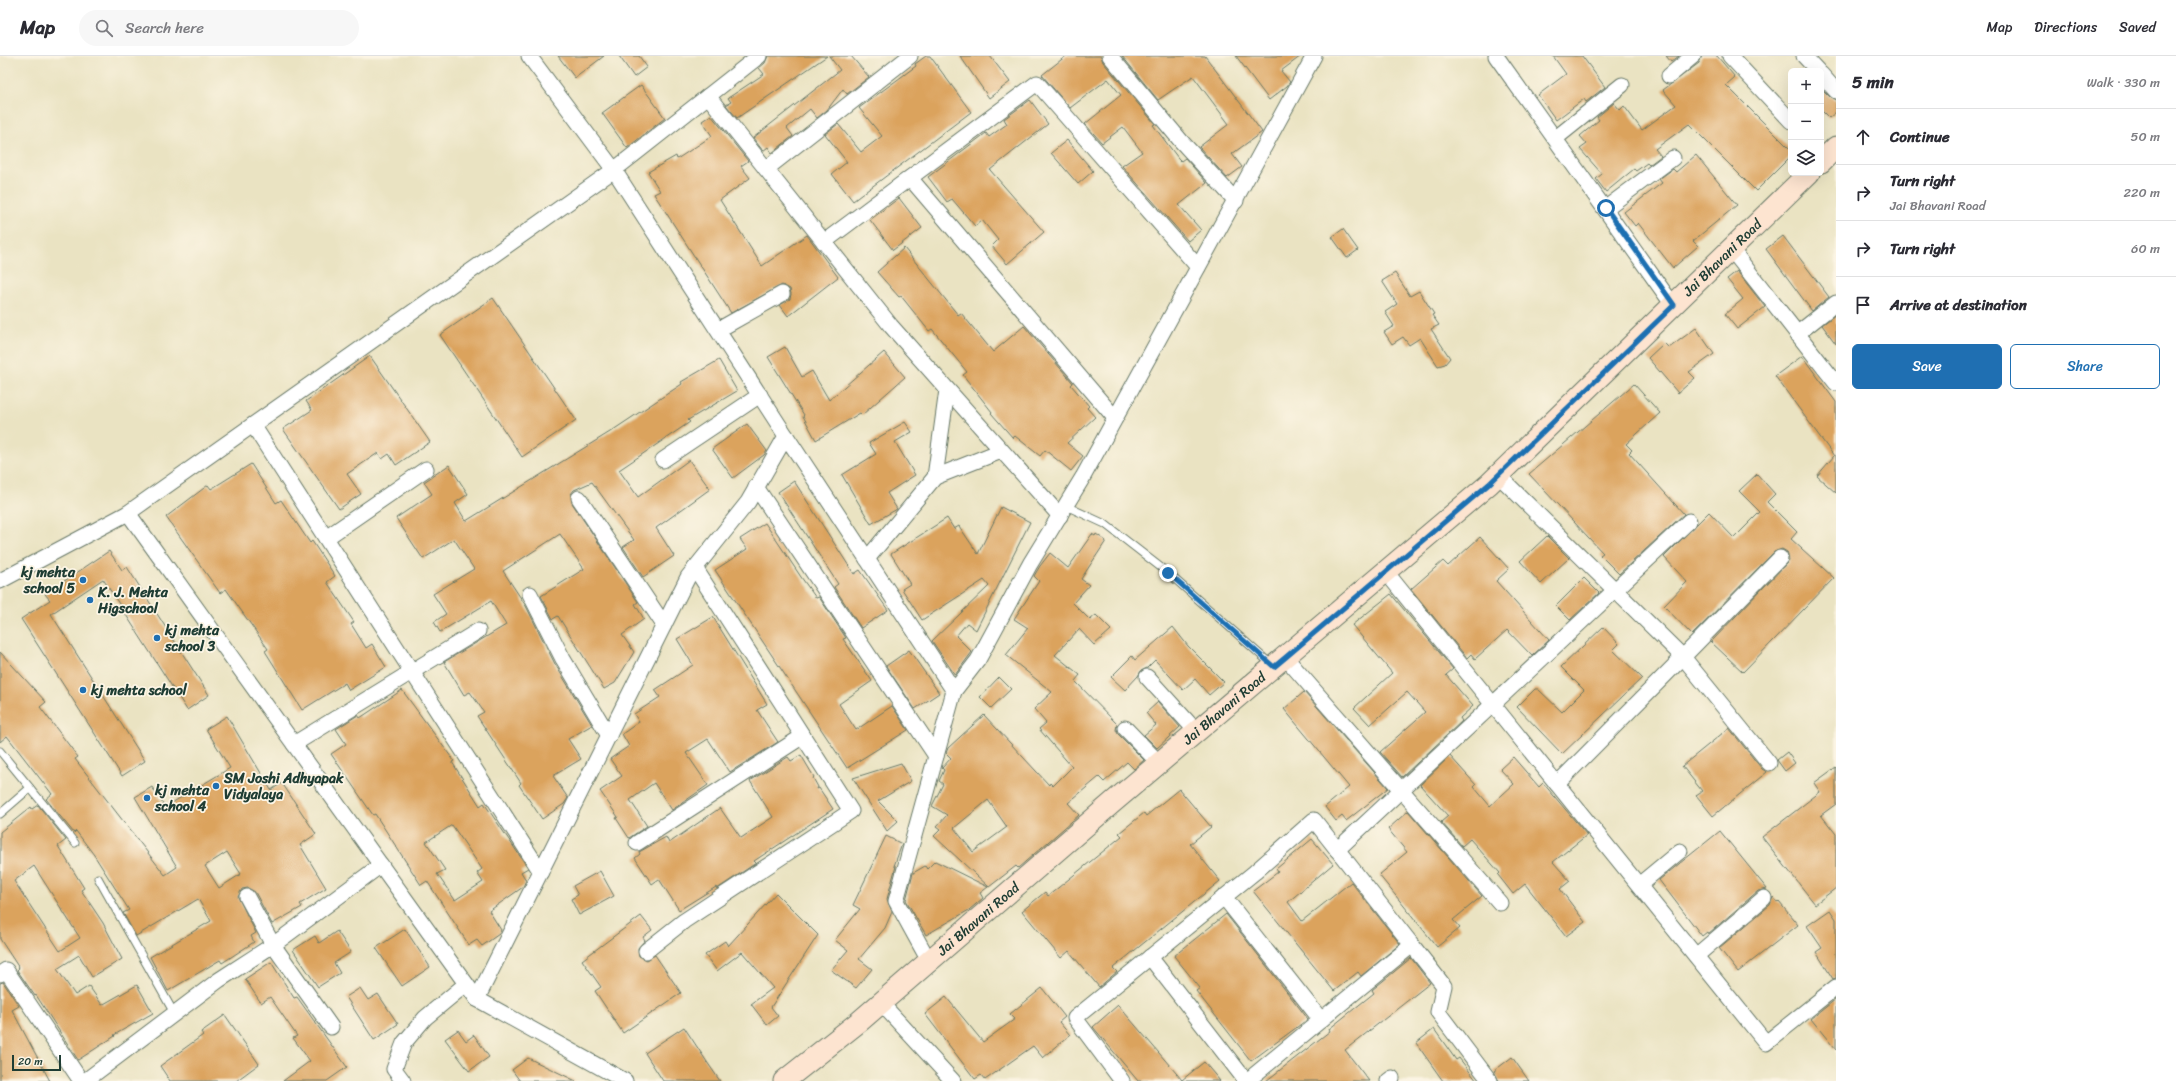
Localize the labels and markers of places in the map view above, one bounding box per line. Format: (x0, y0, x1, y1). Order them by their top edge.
place label: kj mehta school 5 (20, 560, 76, 601)
marker: kj mehta school 5 (78, 575, 88, 585)
place label: K. J. Mehta Higschool (97, 580, 169, 621)
marker: K. J. Mehta Higschool (85, 595, 95, 605)
place label: kj mehta school 3 (164, 618, 220, 659)
marker: kj mehta school 3 (152, 633, 162, 643)
place label: kj mehta school (90, 678, 188, 703)
marker: kj mehta school (78, 685, 88, 695)
place label: SM Joshi Adhyapak Vidyalaya (223, 766, 344, 807)
place label: kj mehta school 4 (154, 778, 210, 819)
marker: SM Joshi Adhyapak Vidyalaya (211, 781, 221, 791)
marker: kj mehta school 4 (142, 793, 152, 803)

